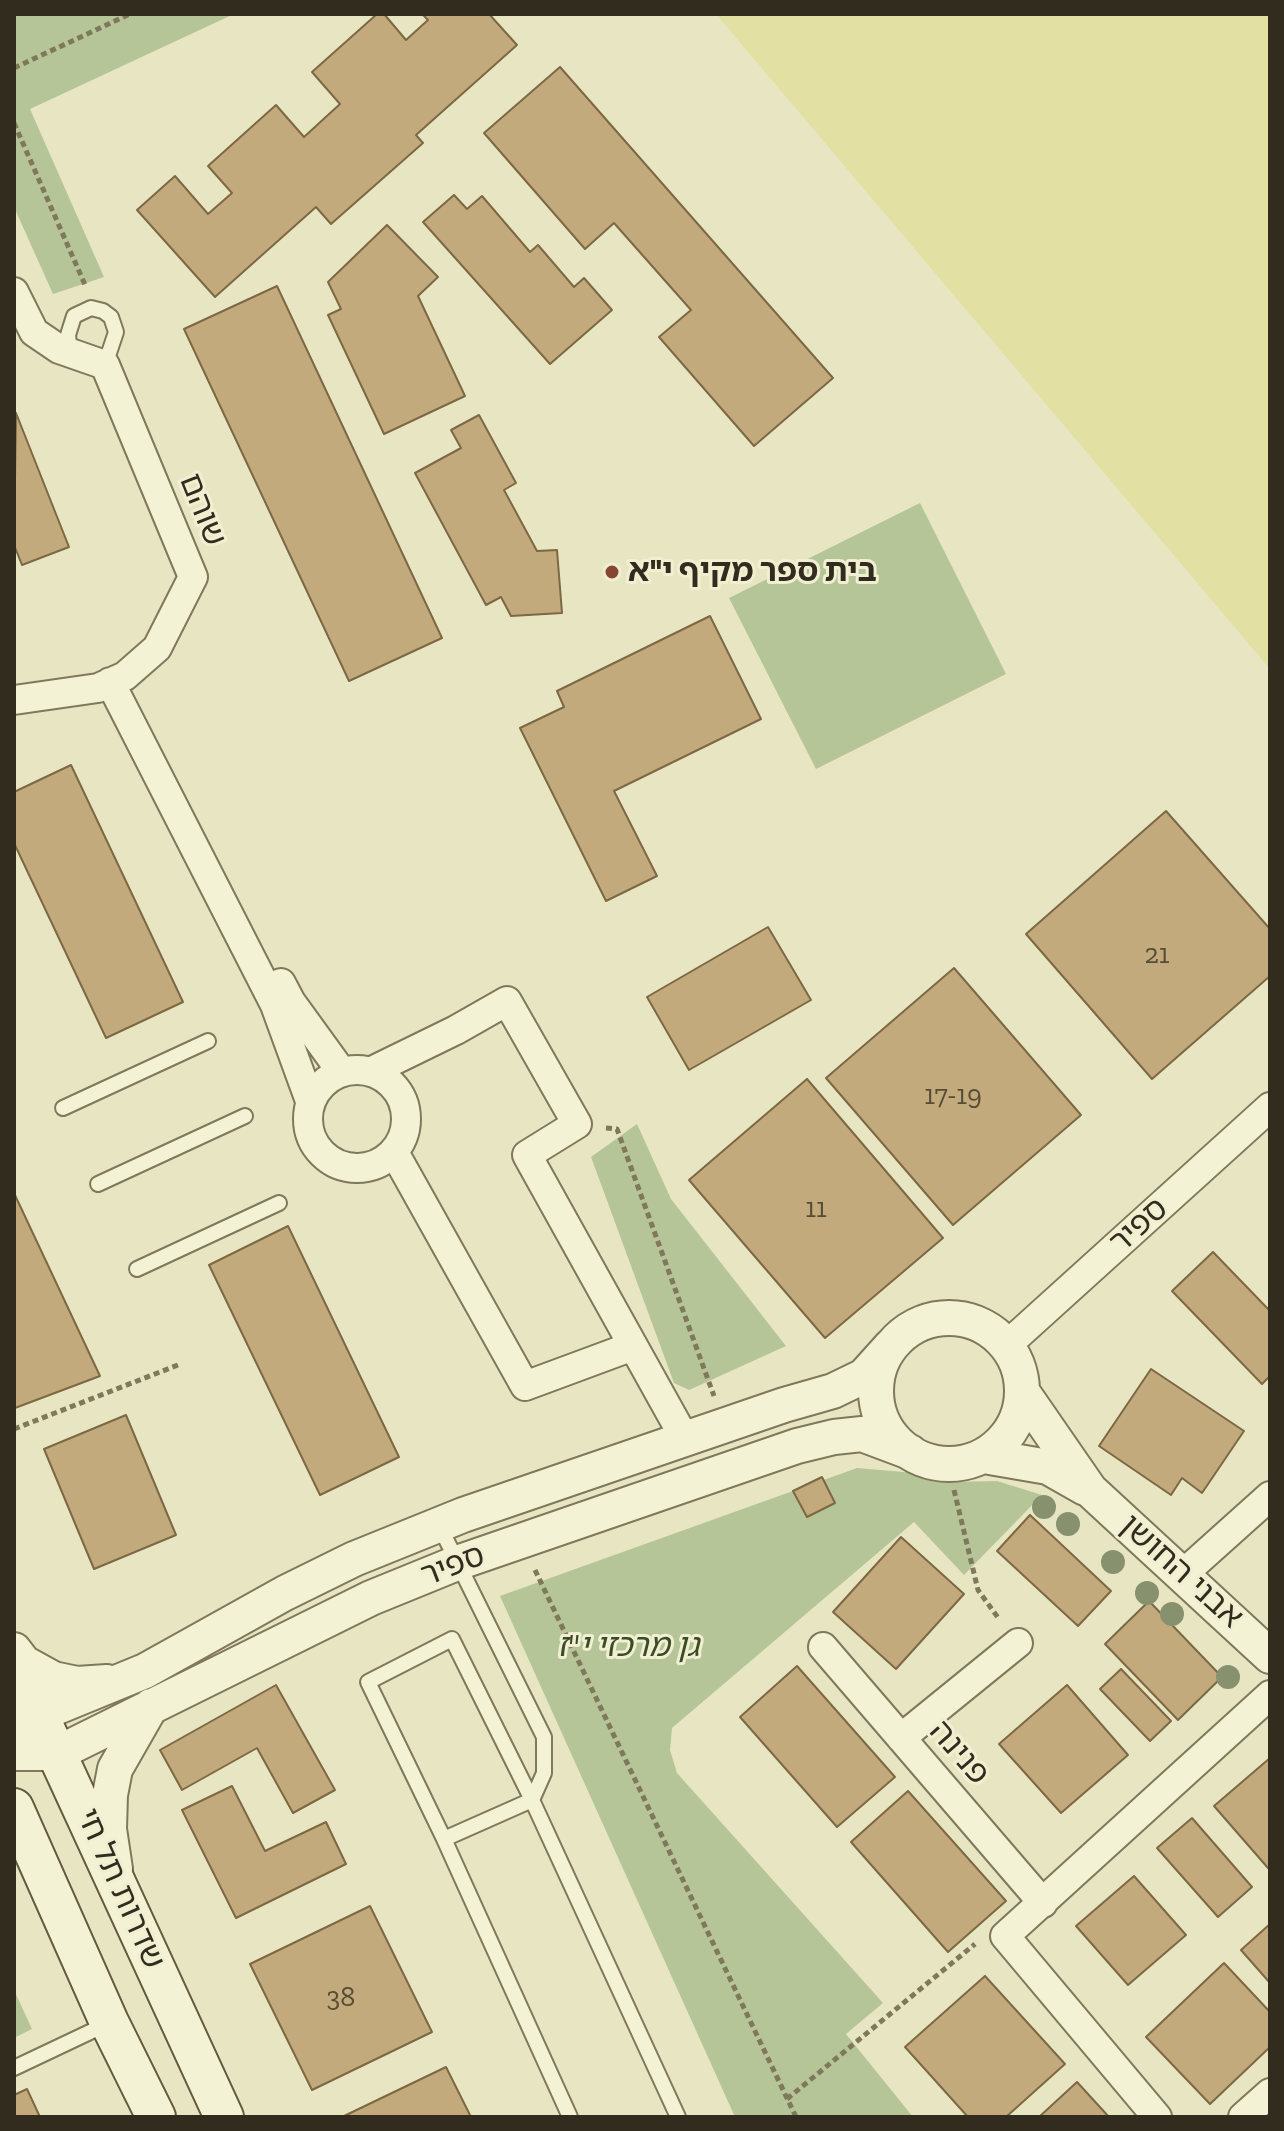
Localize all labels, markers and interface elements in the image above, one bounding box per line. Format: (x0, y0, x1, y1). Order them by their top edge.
street label: שוהם (170, 468, 234, 552)
place label: בית ספר מקיף י"א (628, 553, 877, 591)
marker: בית ספר מקיף י"א (603, 563, 621, 581)
house number: 21 (1144, 938, 1170, 972)
house number: 17-19 (924, 1079, 982, 1113)
street label: ספיר (1102, 1190, 1176, 1262)
house number: 11 (805, 1192, 827, 1226)
street label: אבני החושן (1112, 1507, 1250, 1637)
street label: ספיר (416, 1536, 490, 1596)
park label: גן מרכזי י"ז (557, 1628, 699, 1666)
street label: פנינה (921, 1713, 997, 1793)
street label: שדרות תל חי (68, 1803, 172, 1975)
house number: 38 (327, 1981, 355, 2015)

